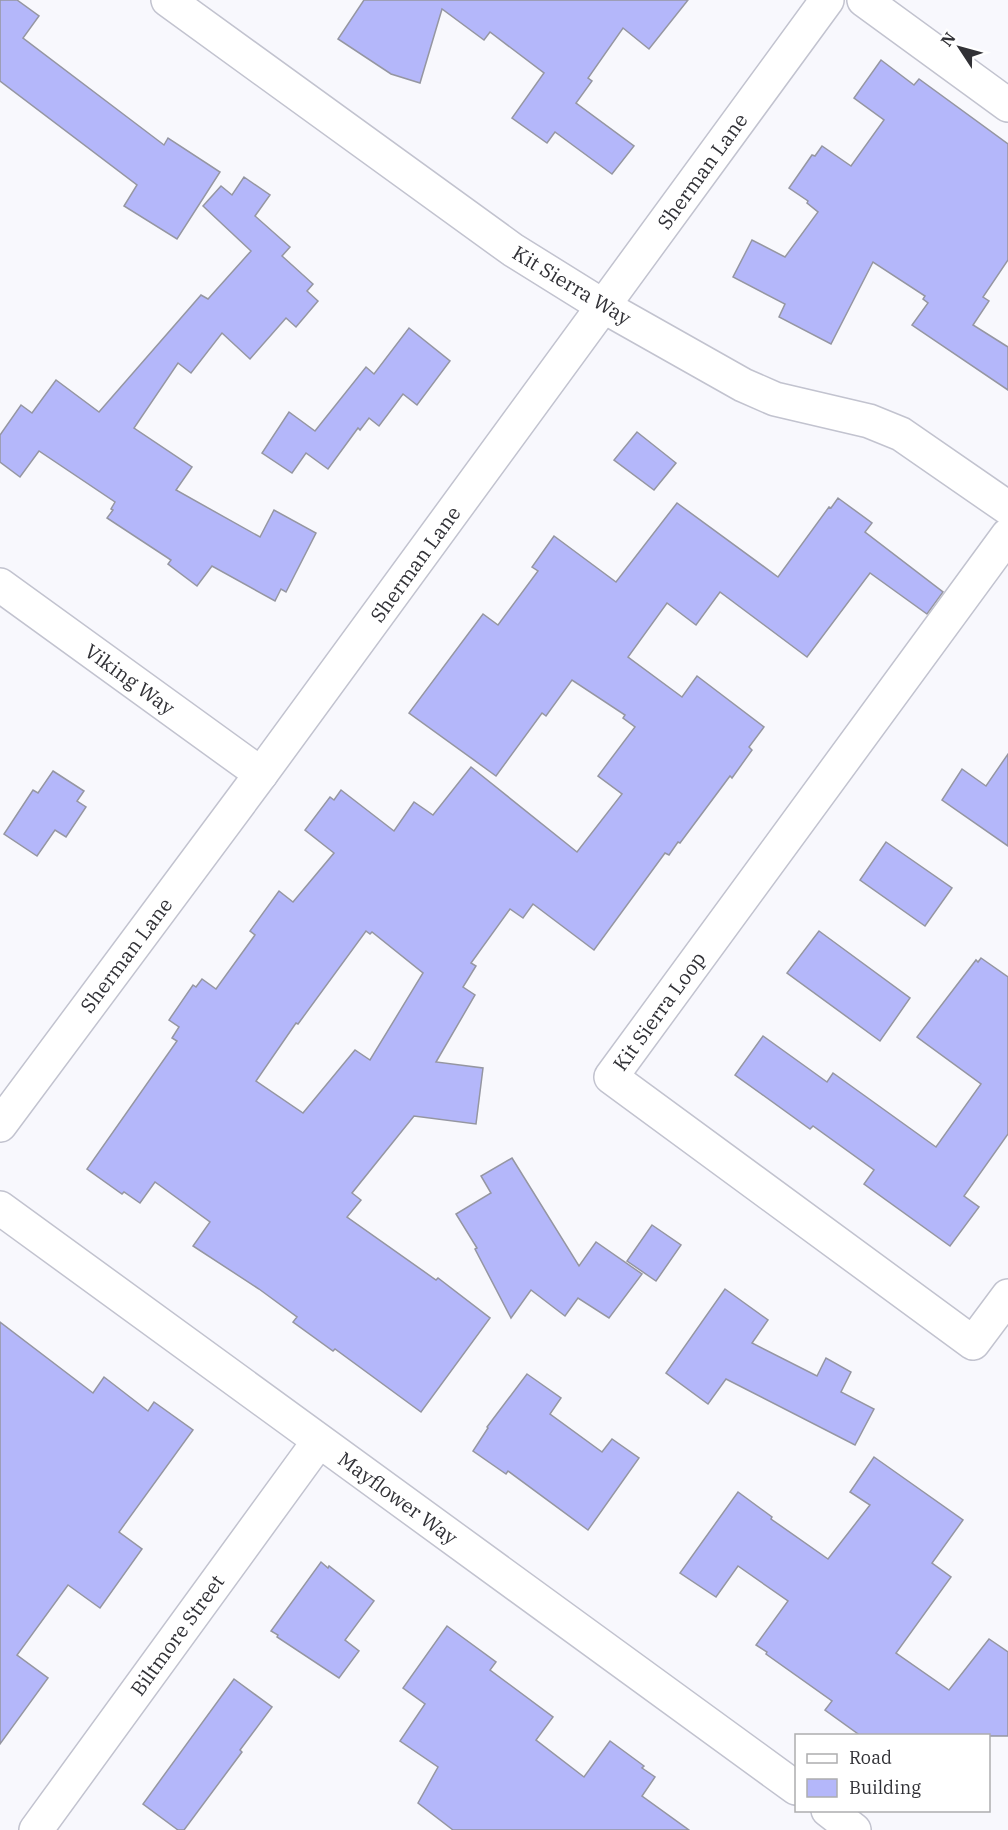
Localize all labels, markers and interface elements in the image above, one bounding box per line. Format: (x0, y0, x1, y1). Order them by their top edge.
north arrow (930, 18, 990, 78)
text: N (936, 28, 960, 50)
street label: Sherman Lane (651, 107, 753, 235)
street label: Kit Sierra Way (508, 239, 637, 331)
street label: Sherman Lane (364, 500, 466, 628)
street label: Viking Way (80, 637, 181, 721)
street label: Sherman Lane (74, 892, 178, 1018)
street label: Kit Sierra Loop (607, 946, 711, 1076)
street label: Mayflower Way (333, 1445, 464, 1551)
street label: Biltmore Street (124, 1569, 230, 1701)
legend (795, 1734, 990, 1812)
text: Road (849, 1746, 892, 1769)
text: Building (849, 1776, 921, 1799)

